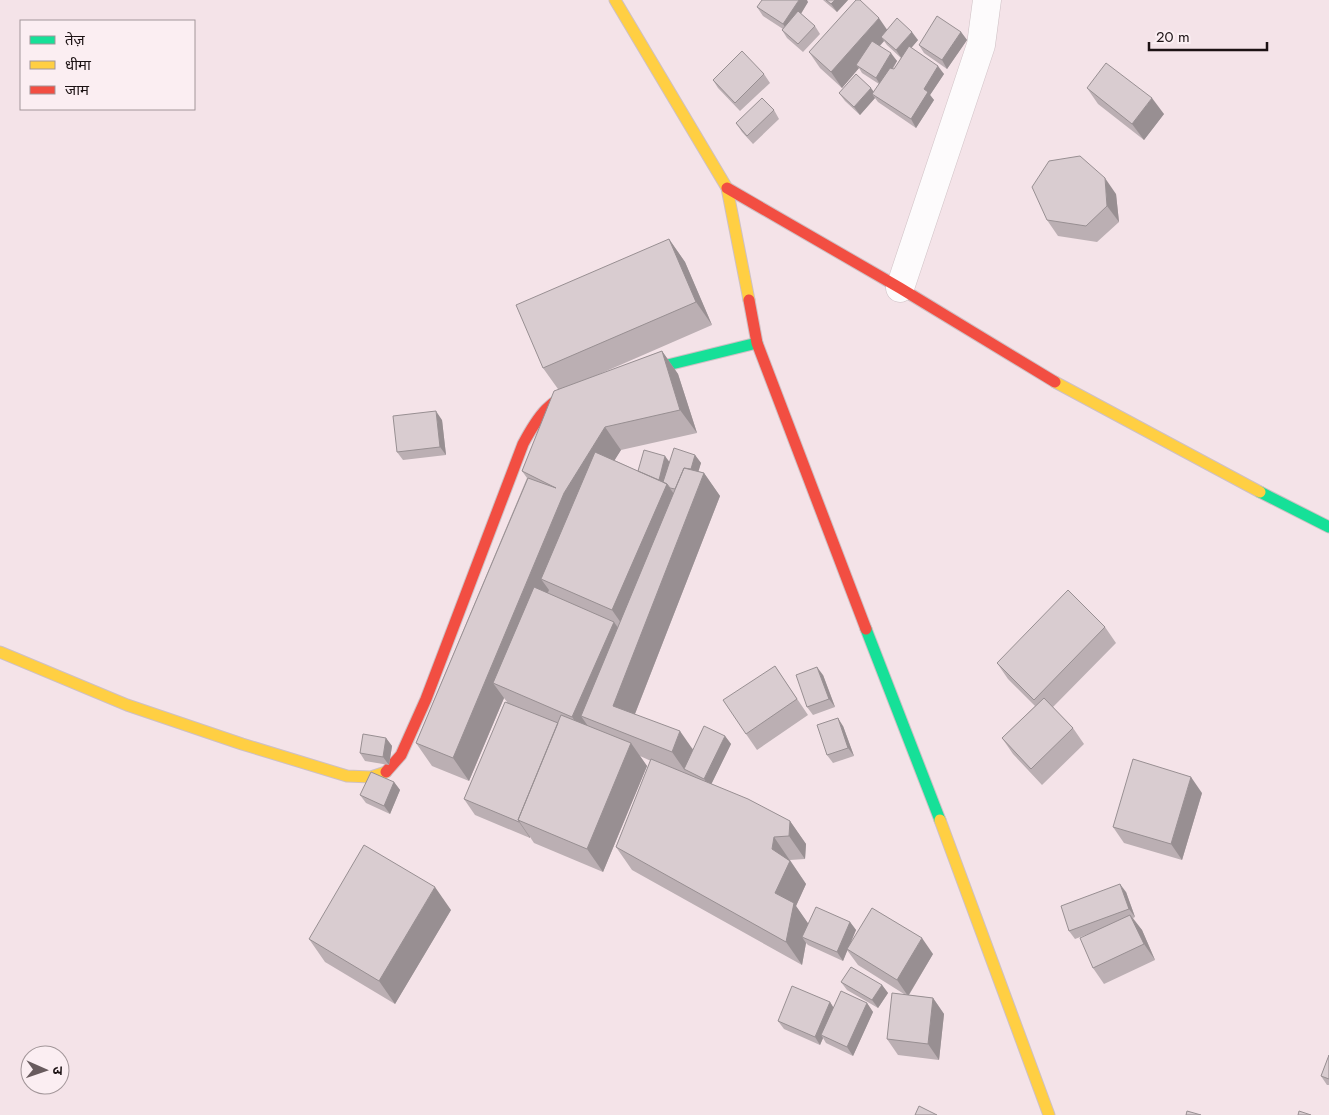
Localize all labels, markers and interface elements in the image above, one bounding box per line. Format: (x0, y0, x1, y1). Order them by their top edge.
legend (20, 20, 195, 110)
scale bar (1149, 20, 1266, 52)
text: 20 m (1156, 26, 1190, 48)
text: तेज़ (65, 29, 86, 51)
text: धीमा (65, 54, 92, 76)
text: जाम (65, 79, 90, 101)
north arrow (20, 1045, 70, 1095)
text: उ (48, 1066, 68, 1076)

